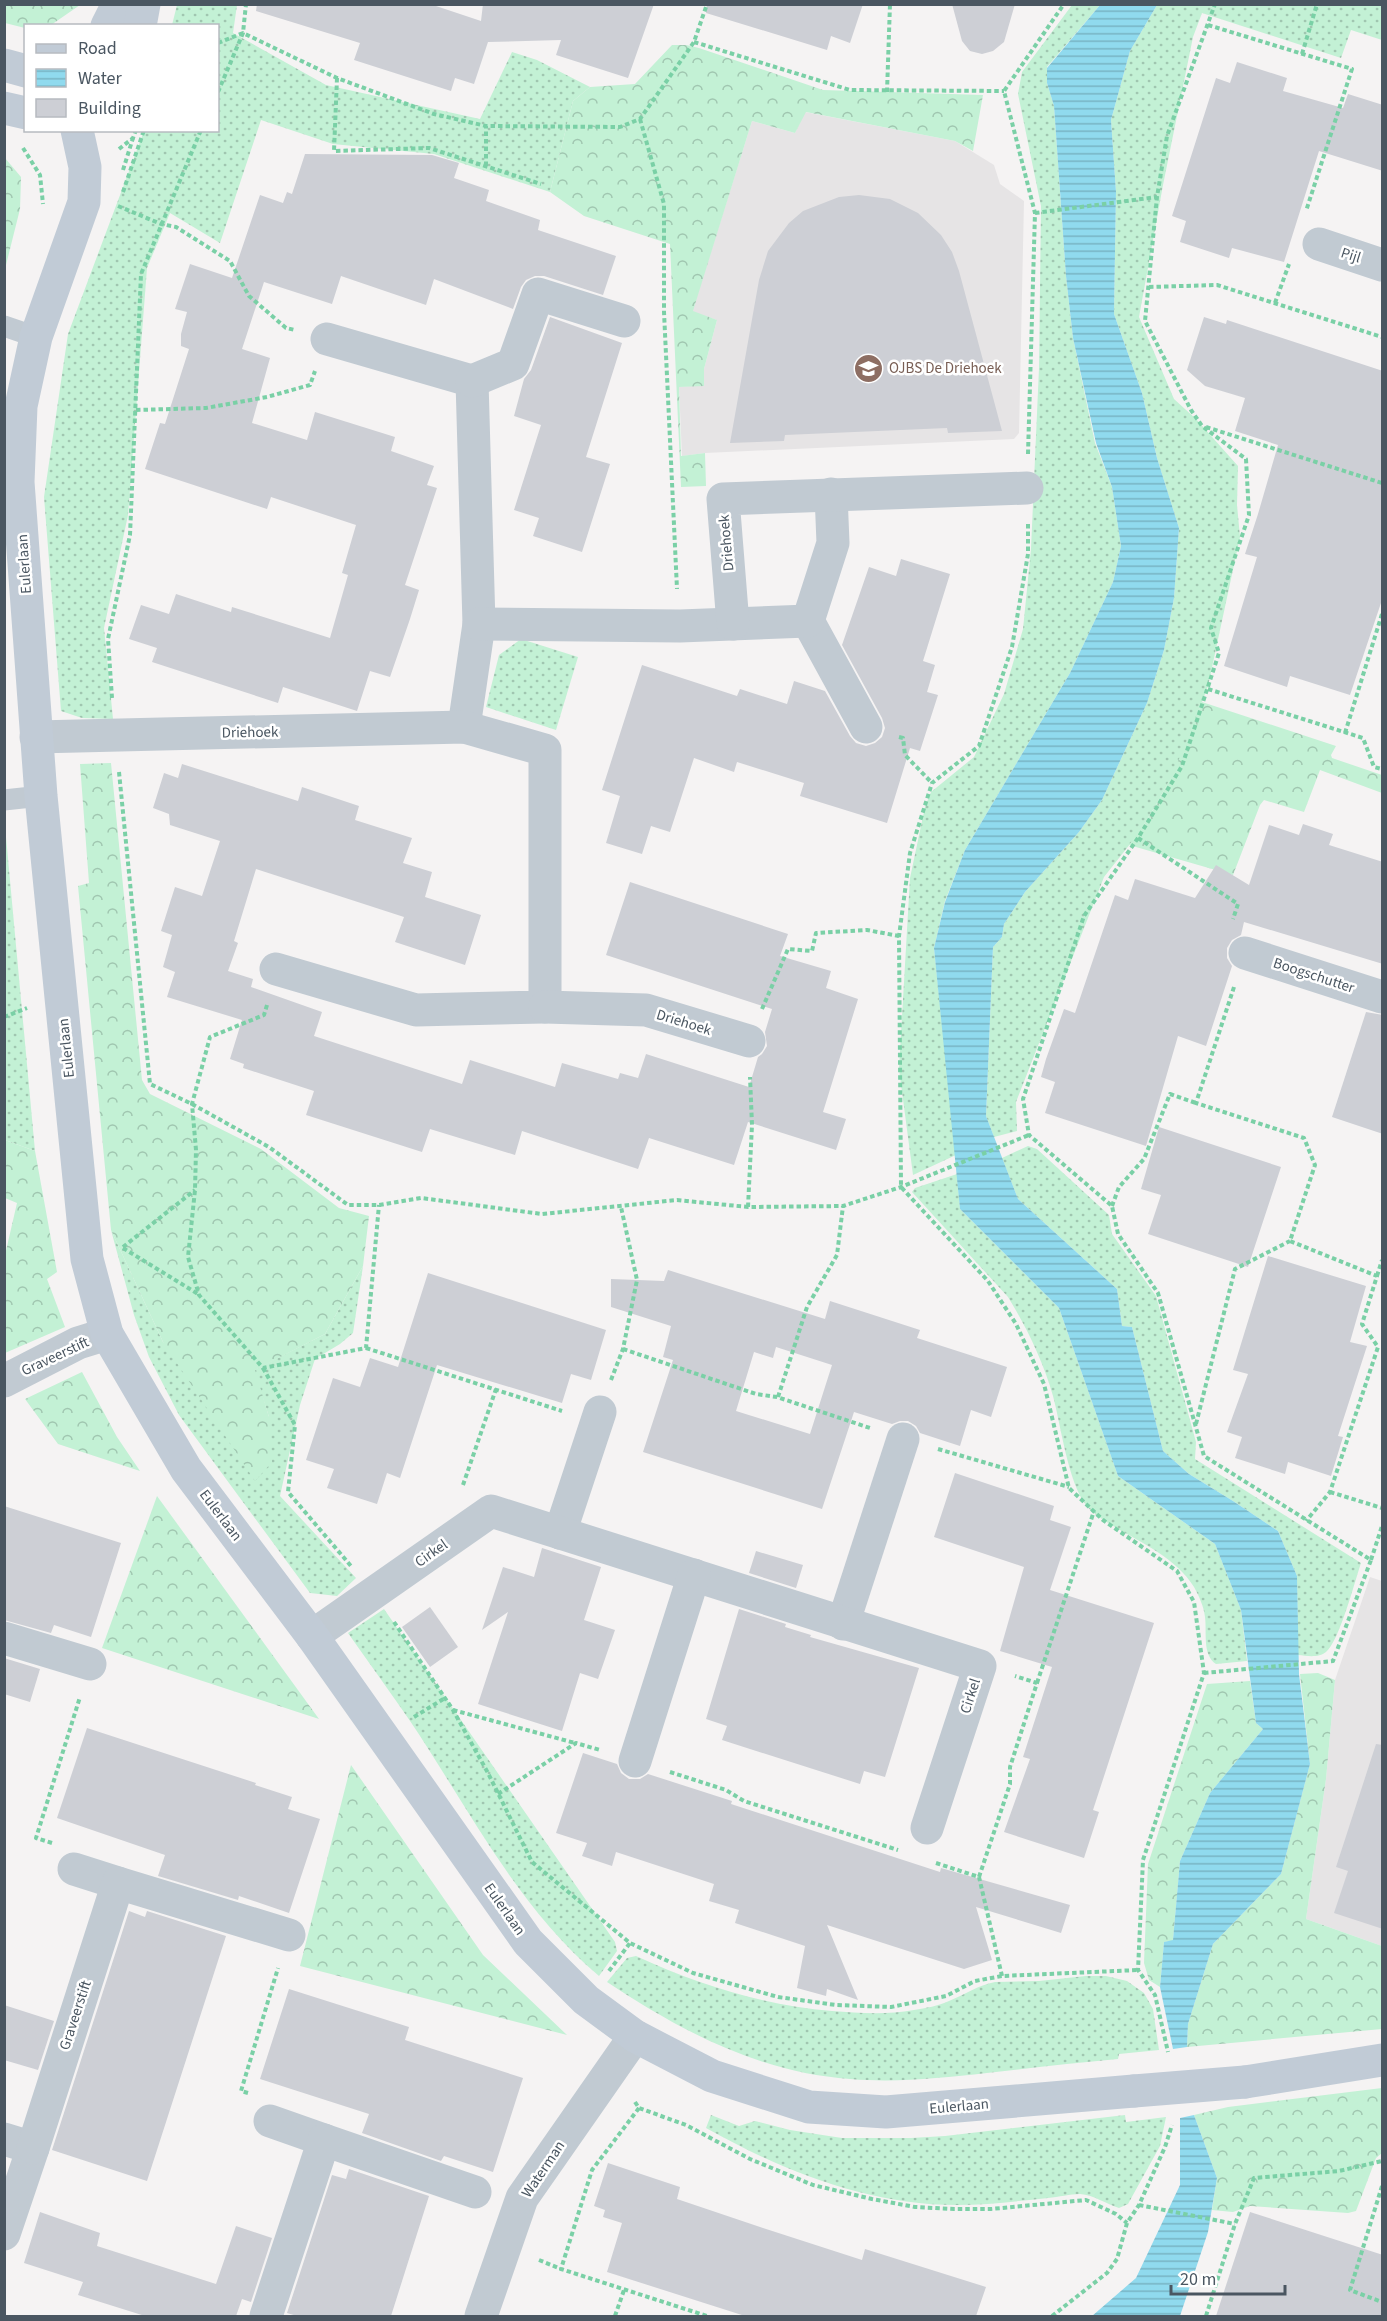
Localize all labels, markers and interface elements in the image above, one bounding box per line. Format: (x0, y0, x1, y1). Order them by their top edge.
legend (24, 24, 219, 132)
text: Road (78, 36, 117, 61)
text: Water (78, 66, 122, 91)
text: Building (78, 96, 141, 121)
street label: Pijl (1338, 242, 1364, 269)
school or university icon: OJBS De Driehoek (852, 352, 884, 384)
place label: OJBS De Driehoek (889, 358, 1002, 379)
street label: Driehoek (714, 513, 739, 572)
street label: Eulerlaan (12, 533, 37, 594)
street label: Driehoek (221, 721, 279, 743)
street label: Boogschutter (1270, 952, 1358, 999)
street label: Driehoek (654, 1004, 715, 1041)
street label: Eulerlaan (53, 1017, 80, 1079)
street label: Graveerstift (18, 1332, 92, 1381)
street label: Eulerlaan (194, 1485, 247, 1545)
street label: Cirkel (411, 1534, 452, 1572)
street label: Cirkel (955, 1676, 986, 1716)
street label: Eulerlaan (479, 1879, 530, 1940)
street label: Graveerstift (54, 1977, 97, 2053)
street label: Eulerlaan (928, 2093, 990, 2120)
street label: Waterman (517, 2137, 570, 2202)
scale bar (1171, 2258, 1285, 2296)
text: 20 m (1180, 2267, 1216, 2292)

